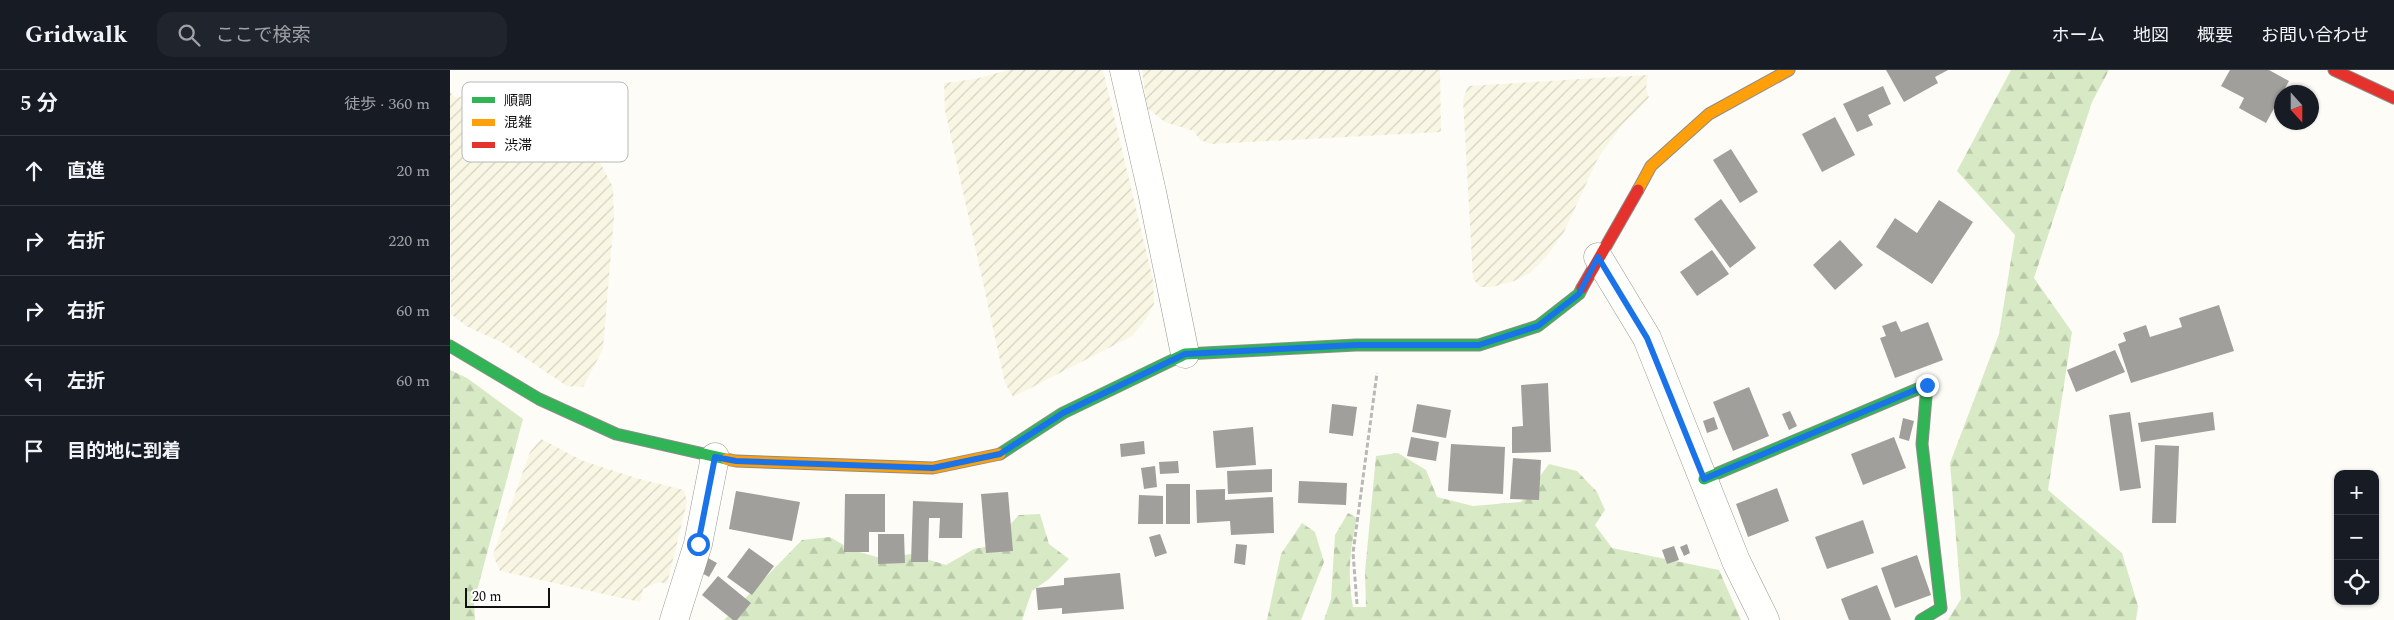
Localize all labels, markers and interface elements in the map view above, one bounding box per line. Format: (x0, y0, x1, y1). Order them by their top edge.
search box (157, 12, 507, 57)
text: Gridwalk (25, 17, 127, 53)
icon: search (175, 21, 203, 49)
text: ここで検索 (215, 21, 310, 50)
text: ホーム (2052, 22, 2105, 49)
text: 地図 (2133, 22, 2169, 49)
text: 概要 (2197, 22, 2233, 49)
text: お問い合わせ (2261, 22, 2369, 49)
legend (462, 82, 628, 162)
north arrow (2274, 85, 2319, 130)
text: 5 分 (20, 88, 58, 120)
text: 順調 (504, 90, 532, 111)
text: 徒歩 · 360 m (344, 92, 430, 116)
text: 混雑 (504, 112, 532, 133)
text: 渋滞 (504, 135, 532, 156)
icon: ahead (20, 157, 48, 185)
text: 直進 (67, 157, 105, 186)
text: 20 m (396, 159, 430, 183)
icon: right (20, 227, 48, 255)
text: 右折 (67, 227, 105, 256)
text: 220 m (388, 229, 430, 253)
icon: right (20, 297, 48, 325)
text: 右折 (67, 297, 105, 326)
text: 60 m (396, 299, 430, 323)
icon: left (20, 367, 48, 395)
text: 左折 (67, 367, 105, 396)
text: 60 m (396, 369, 430, 393)
route end (1916, 374, 1939, 397)
icon: arrive (20, 437, 48, 465)
text: 目的地に到着 (67, 437, 181, 466)
map controls (2334, 470, 2379, 605)
button: + (2334, 470, 2379, 515)
button: − (2334, 515, 2379, 560)
route start (687, 533, 710, 556)
button: locate (2334, 560, 2379, 605)
scale bar (465, 585, 550, 608)
text: 20 m (472, 586, 502, 607)

